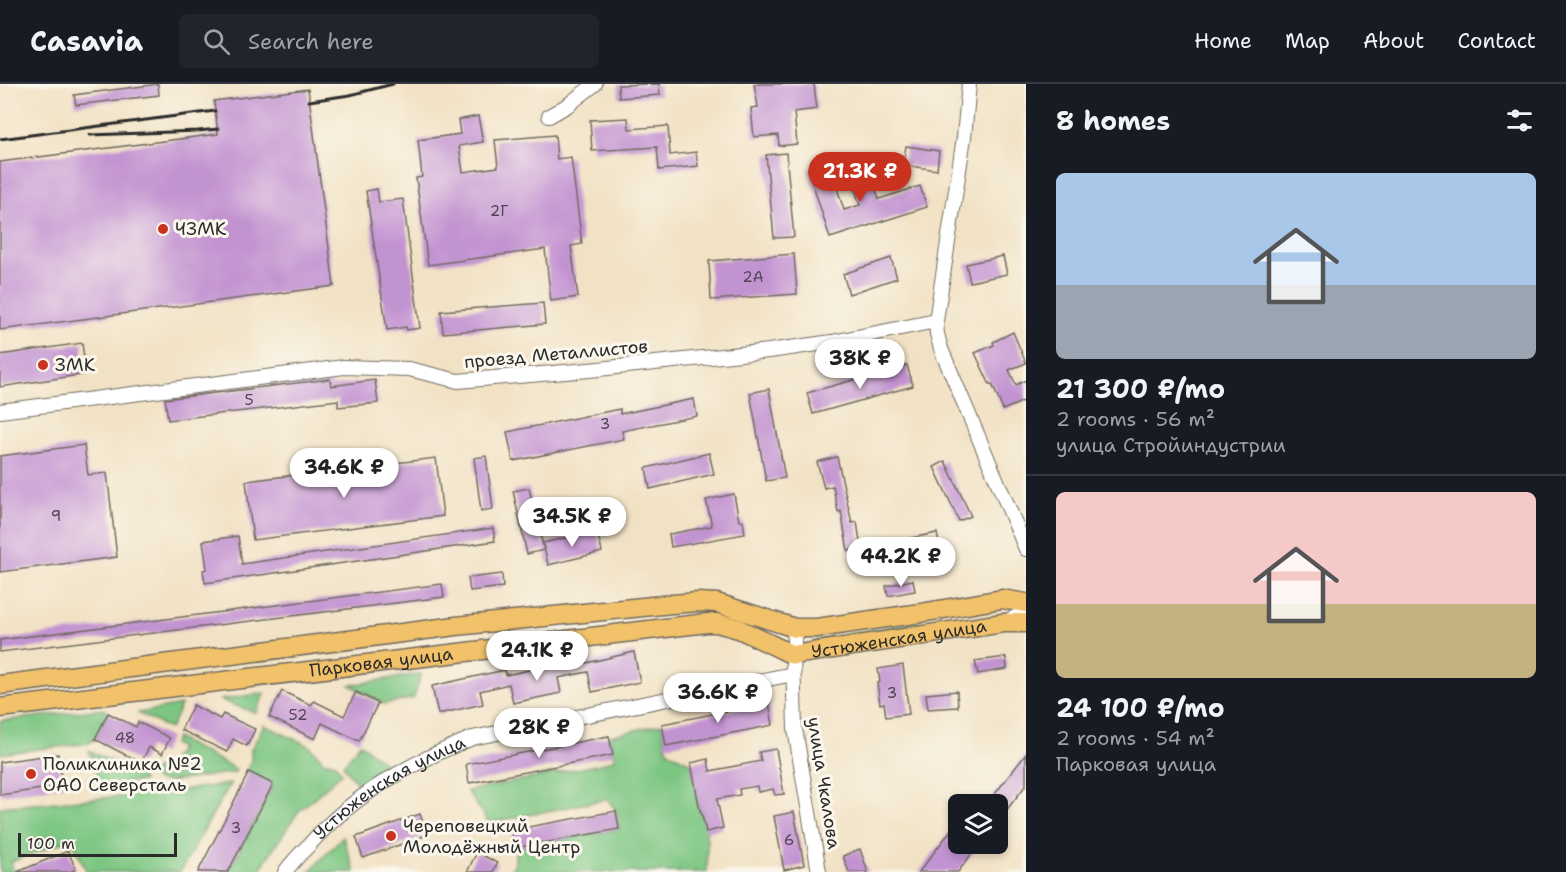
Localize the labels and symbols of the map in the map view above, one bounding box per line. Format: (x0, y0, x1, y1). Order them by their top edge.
pin: 21.3K ₽ (805, 152, 915, 203)
house number: 2Г (490, 201, 508, 221)
place label: ЧЗМК (175, 217, 227, 241)
marker: ЧЗМК (156, 222, 170, 236)
house number: 2А (742, 267, 764, 287)
street label: проезд Металлистов (463, 334, 649, 374)
pin: 38K ₽ (818, 339, 902, 390)
place label: ЗМК (55, 353, 96, 377)
marker: ЗМК (36, 358, 50, 372)
house number: 5 (244, 390, 254, 410)
house number: 3 (600, 414, 610, 434)
pin: 34.6K ₽ (289, 448, 399, 499)
pin: 34.5K ₽ (517, 497, 627, 548)
house number: 9 (51, 506, 61, 526)
pin: 44.2K ₽ (846, 537, 956, 588)
street label: Устюженская улица (810, 614, 988, 664)
pin: 24.1K ₽ (482, 631, 592, 682)
street label: Парковая улица (308, 642, 454, 683)
pin: 36.6K ₽ (663, 673, 773, 724)
house number: 3 (887, 683, 897, 703)
house number: 52 (289, 705, 307, 725)
pin: 28K ₽ (497, 708, 581, 759)
street label: улица Чкалова (802, 715, 846, 851)
house number: 48 (115, 728, 135, 748)
street label: Устюженская улица (308, 730, 469, 845)
place label: Поликлиника №2 ОАО Северсталь (43, 752, 202, 797)
marker: Поликлиника №2 ОАО Северсталь (24, 767, 38, 781)
place label: Череповецкий Молодёжный Центр (403, 814, 580, 859)
house number: 3 (231, 818, 241, 838)
marker: Череповецкий Молодёжный Центр (384, 829, 398, 843)
scale bar (18, 830, 177, 858)
house number: 6 (784, 830, 794, 850)

